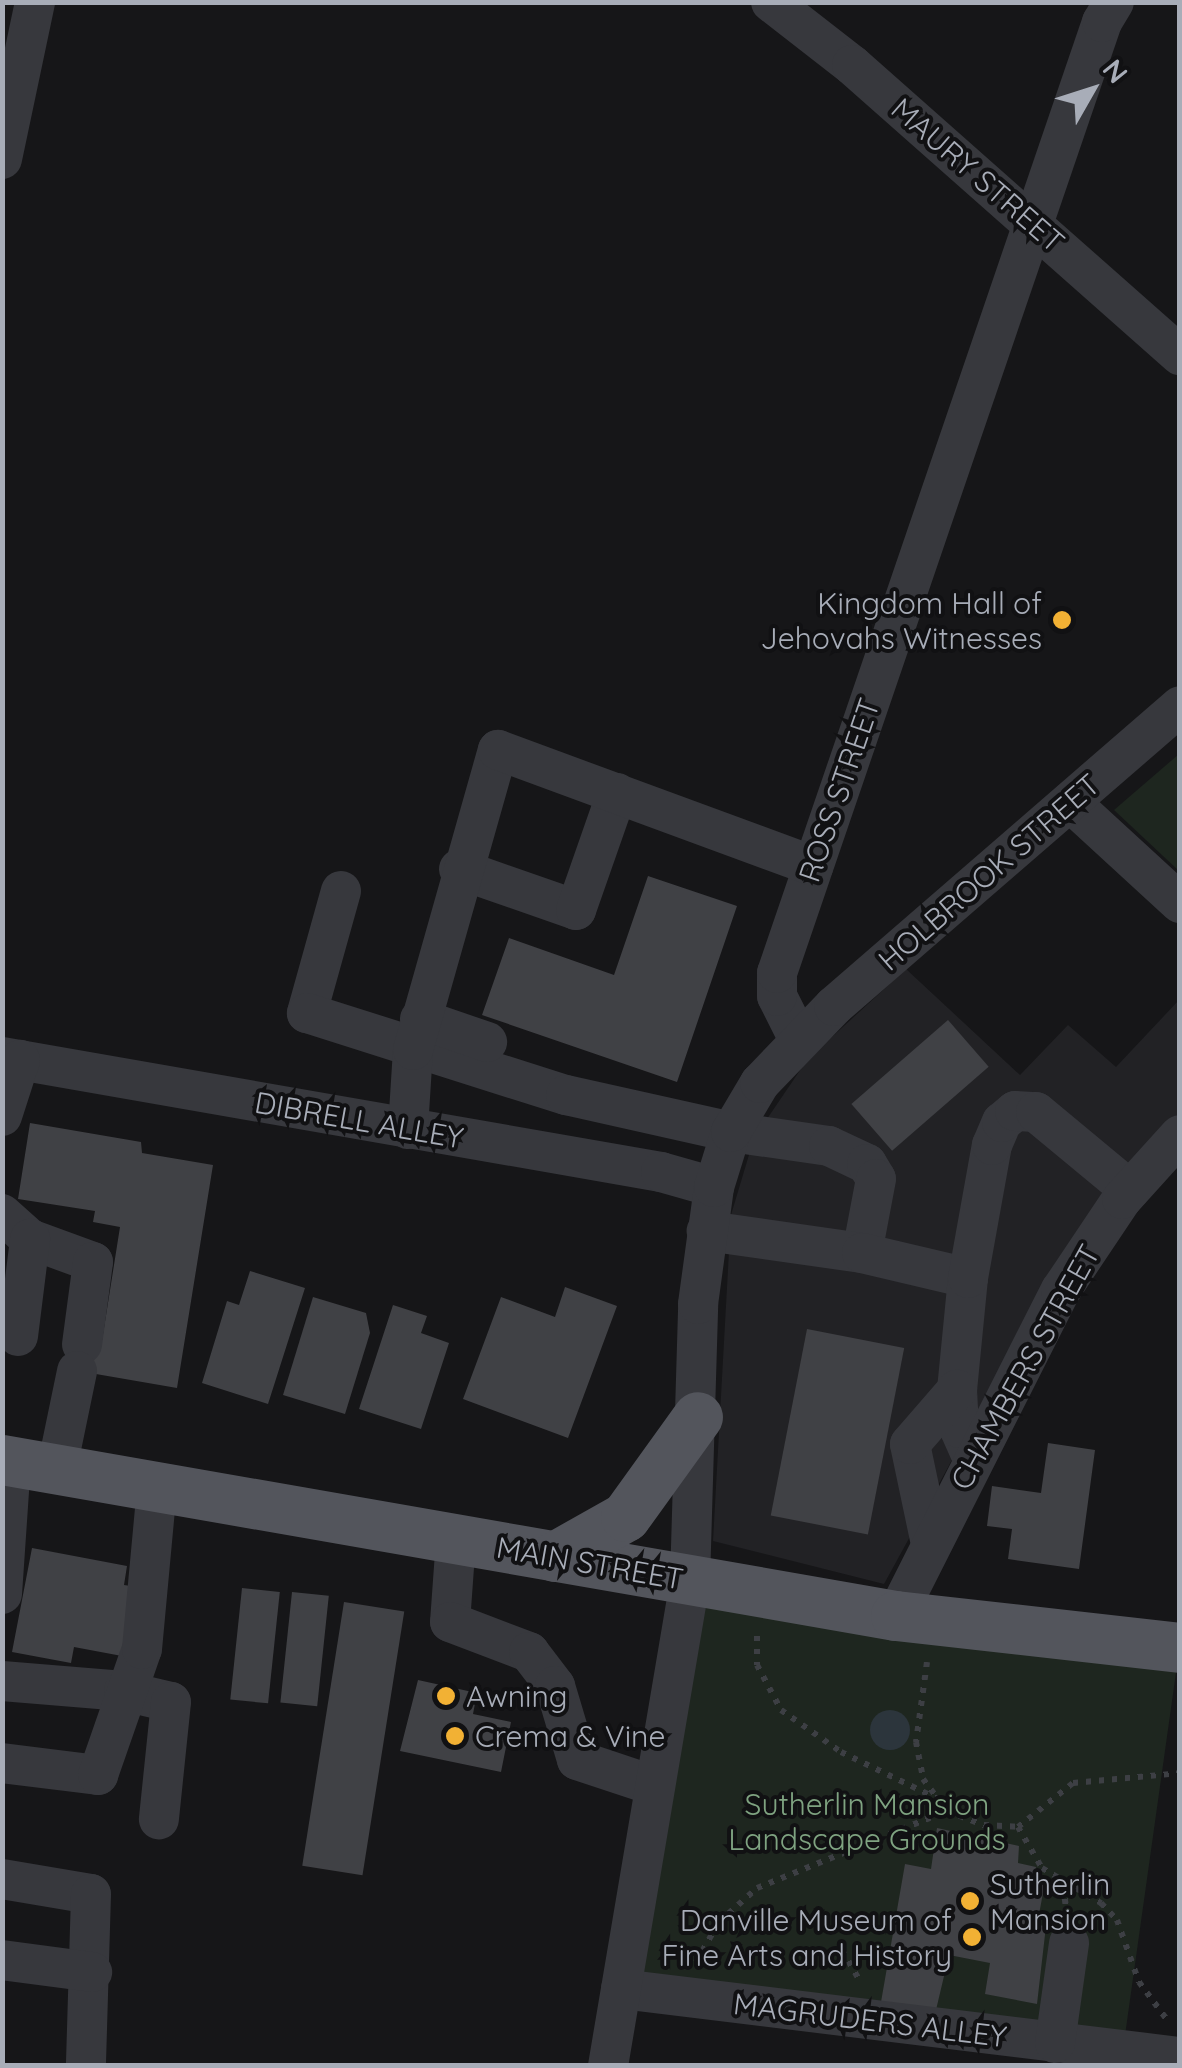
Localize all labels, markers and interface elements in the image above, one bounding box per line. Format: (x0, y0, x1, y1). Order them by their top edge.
north arrow (1042, 40, 1142, 140)
text: N (1096, 52, 1136, 90)
street label: MAURY STREET (884, 90, 1072, 260)
place label: Kingdom Hall of Jehovahs Witnesses (761, 585, 1042, 656)
marker: Kingdom Hall of Jehovahs Witnesses (1051, 609, 1073, 631)
street label: ROSS STREET (791, 693, 887, 887)
street label: HOLBROOK STREET (871, 766, 1107, 978)
street label: DIBRELL ALLEY (252, 1084, 466, 1156)
street label: CHAMBERS STREET (943, 1238, 1107, 1496)
street label: MAIN STREET (494, 1529, 686, 1597)
place label: Awning (466, 1678, 568, 1714)
marker: Awning (435, 1685, 457, 1707)
place label: Crema & Vine (475, 1718, 665, 1754)
marker: Crema & Vine (444, 1725, 466, 1747)
park label: Sutherlin Mansion Landscape Grounds (728, 1786, 1006, 1856)
place label: Sutherlin Mansion (990, 1866, 1110, 1936)
marker: Sutherlin Mansion (959, 1890, 981, 1912)
place label: Danville Museum of Fine Arts and History (661, 1902, 952, 1972)
marker: Danville Museum of Fine Arts and History (961, 1926, 983, 1948)
street label: MAGRUDERS ALLEY (731, 1985, 1009, 2055)

